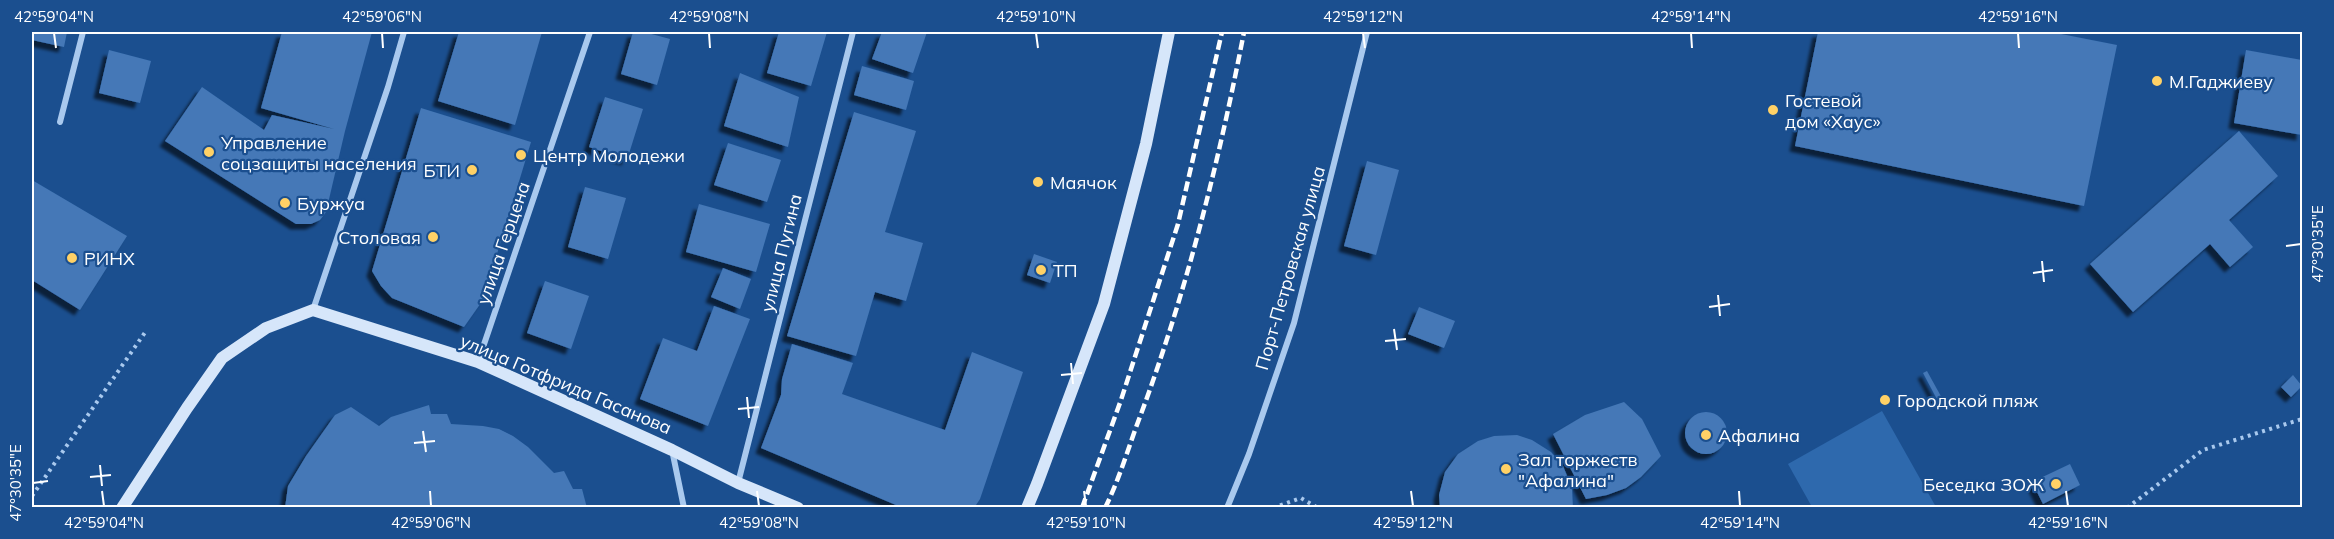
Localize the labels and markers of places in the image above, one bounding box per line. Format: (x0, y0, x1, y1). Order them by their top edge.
place label: М.Гаджиеву (2169, 70, 2273, 93)
marker: М.Гаджиеву (2150, 74, 2164, 88)
place label: Гостевой дом «Хаус» (1785, 89, 1881, 133)
marker: Гостевой дом «Хаус» (1766, 103, 1780, 117)
place label: Управление соцзащиты населения (220, 131, 417, 175)
place label: Центр Молодежи (533, 144, 685, 167)
marker: Управление соцзащиты населения (202, 145, 216, 159)
marker: Центр Молодежи (514, 148, 528, 162)
place label: БТИ (423, 159, 460, 182)
marker: БТИ (465, 163, 479, 177)
place label: Маячок (1050, 171, 1117, 194)
marker: Маячок (1031, 175, 1045, 189)
place label: Буржуа (297, 192, 365, 215)
marker: Буржуа (278, 196, 292, 210)
place label: Столовая (338, 226, 421, 249)
marker: Столовая (426, 230, 440, 244)
place label: РИНХ (84, 247, 135, 270)
marker: РИНХ (65, 251, 79, 265)
place label: ТП (1053, 259, 1078, 282)
marker: ТП (1034, 263, 1048, 277)
place label: Городской пляж (1897, 389, 2038, 412)
marker: Городской пляж (1878, 393, 1892, 407)
place label: Афалина (1718, 424, 1800, 447)
marker: Афалина (1699, 428, 1713, 442)
place label: Зал торжеств "Афалина" (1518, 448, 1637, 492)
marker: Зал торжеств "Афалина" (1499, 462, 1513, 476)
place label: Беседка ЗОЖ (1923, 473, 2044, 496)
marker: Беседка ЗОЖ (2049, 477, 2063, 491)

